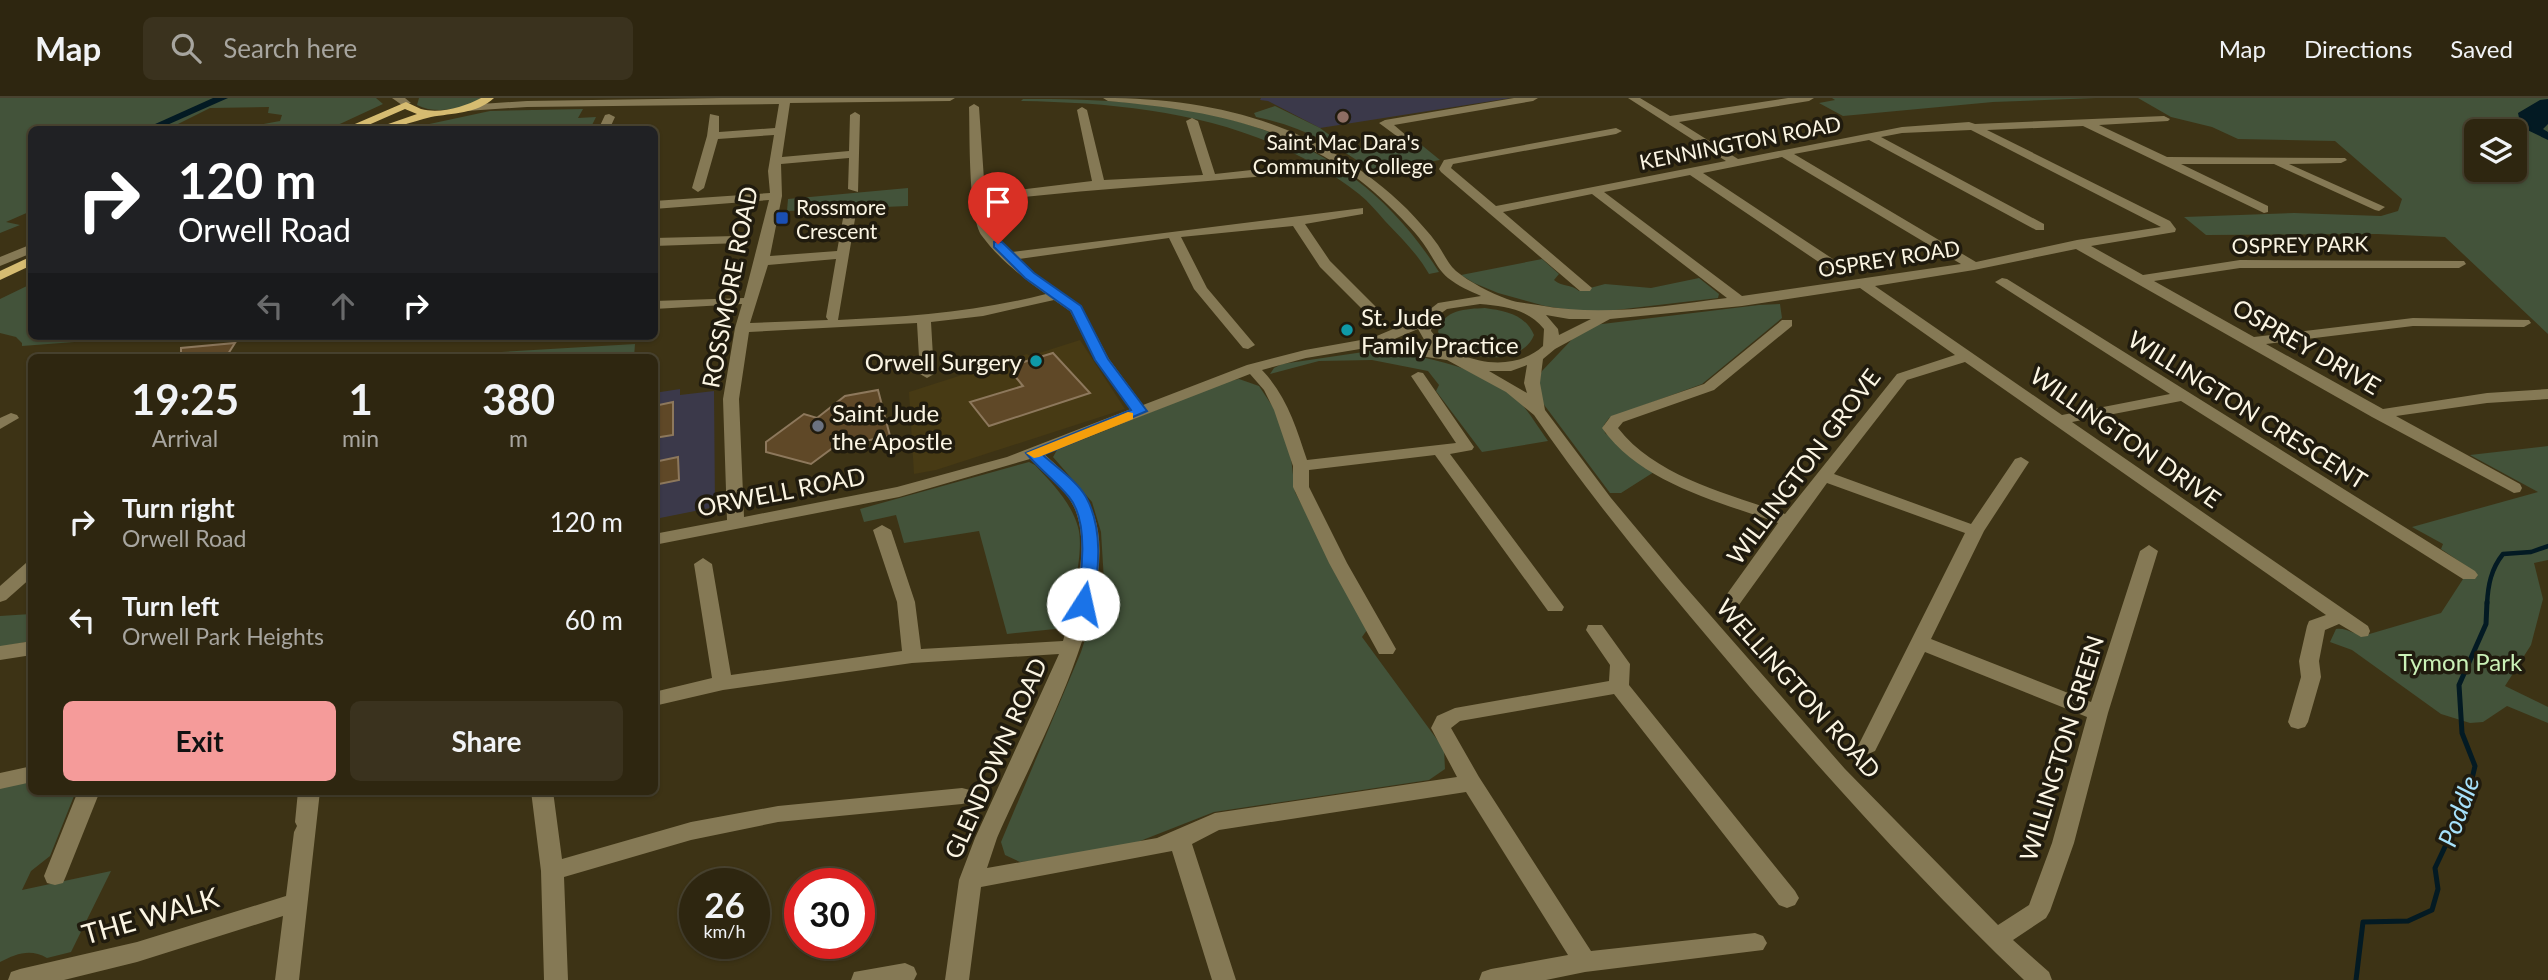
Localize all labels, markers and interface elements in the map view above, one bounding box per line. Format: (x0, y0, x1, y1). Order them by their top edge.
search box (143, 17, 633, 80)
text: Map (35, 28, 101, 68)
icon: search (167, 29, 205, 67)
text: Search here (223, 32, 357, 64)
text: Map (2219, 34, 2266, 63)
text: Directions (2304, 34, 2412, 63)
text: Saved (2450, 34, 2513, 63)
marker: Saint Mac Dara's Community College (1335, 109, 1351, 125)
street label: KENNINGTON ROAD (1637, 110, 1843, 174)
map controls (2464, 119, 2527, 182)
button: layers (2464, 119, 2527, 182)
place label: Saint Mac Dara's Community College (1253, 129, 1433, 178)
text: 120 m (178, 151, 316, 209)
icon: right (63, 154, 154, 245)
pin (968, 172, 1028, 244)
icon: arrive (979, 183, 1017, 221)
street label: ROSSMORE ROAD (695, 184, 763, 390)
place label: Rossmore Crescent (796, 194, 886, 243)
text: Orwell Road (178, 210, 351, 249)
marker: Rossmore Crescent (774, 210, 790, 226)
street label: OSPREY PARK (2231, 230, 2369, 258)
street label: OSPREY ROAD (1816, 234, 1962, 282)
icon: left (251, 287, 289, 325)
icon: ahead (324, 287, 362, 325)
icon: right (397, 287, 435, 325)
street label: OSPREY DRIVE (2228, 292, 2386, 400)
place label: St. Jude Family Practice (1361, 302, 1519, 359)
marker: St. Jude Family Practice (1339, 322, 1355, 338)
street label: WILLINGTON CRESCENT (2123, 324, 2373, 494)
place label: Orwell Surgery (865, 347, 1023, 376)
marker: Orwell Surgery (1028, 353, 1044, 369)
street label: WILLINGTON DRIVE (2025, 360, 2227, 514)
street label: WILLINGTON GROVE (1720, 363, 1886, 569)
text: 19:25 (131, 374, 239, 424)
text: 1 (348, 374, 373, 424)
text: 380 (482, 374, 555, 424)
place label: Saint Jude the Apostle (832, 398, 953, 455)
marker: Saint Jude the Apostle (810, 418, 826, 434)
text: Arrival (152, 424, 218, 452)
text: min (342, 424, 379, 452)
text: m (509, 424, 528, 452)
street label: ORWELL ROAD (694, 460, 868, 522)
text: Turn right (122, 492, 235, 524)
icon: right (63, 503, 101, 541)
text: 120 m (550, 506, 623, 538)
text: Orwell Road (122, 524, 246, 552)
position arrow (1046, 567, 1120, 641)
text: Turn left (122, 590, 219, 622)
street label: WELLINGTON ROAD (1711, 592, 1887, 784)
icon: left (63, 601, 101, 639)
text: 60 m (565, 604, 623, 636)
text: Orwell Park Heights (122, 622, 324, 650)
street label: WILLINGTON GREEN (2013, 632, 2109, 864)
park label: Tymon Park (2398, 647, 2523, 676)
street label: GLENDOWN ROAD (938, 653, 1052, 863)
button: Exit (63, 701, 336, 781)
button: Share (350, 701, 623, 781)
water label: Poddle (2430, 771, 2486, 851)
speed limit sign: 30 (784, 868, 875, 959)
street label: THE WALK (78, 879, 223, 951)
text: 26 (704, 883, 745, 925)
text: km/h (703, 920, 746, 942)

